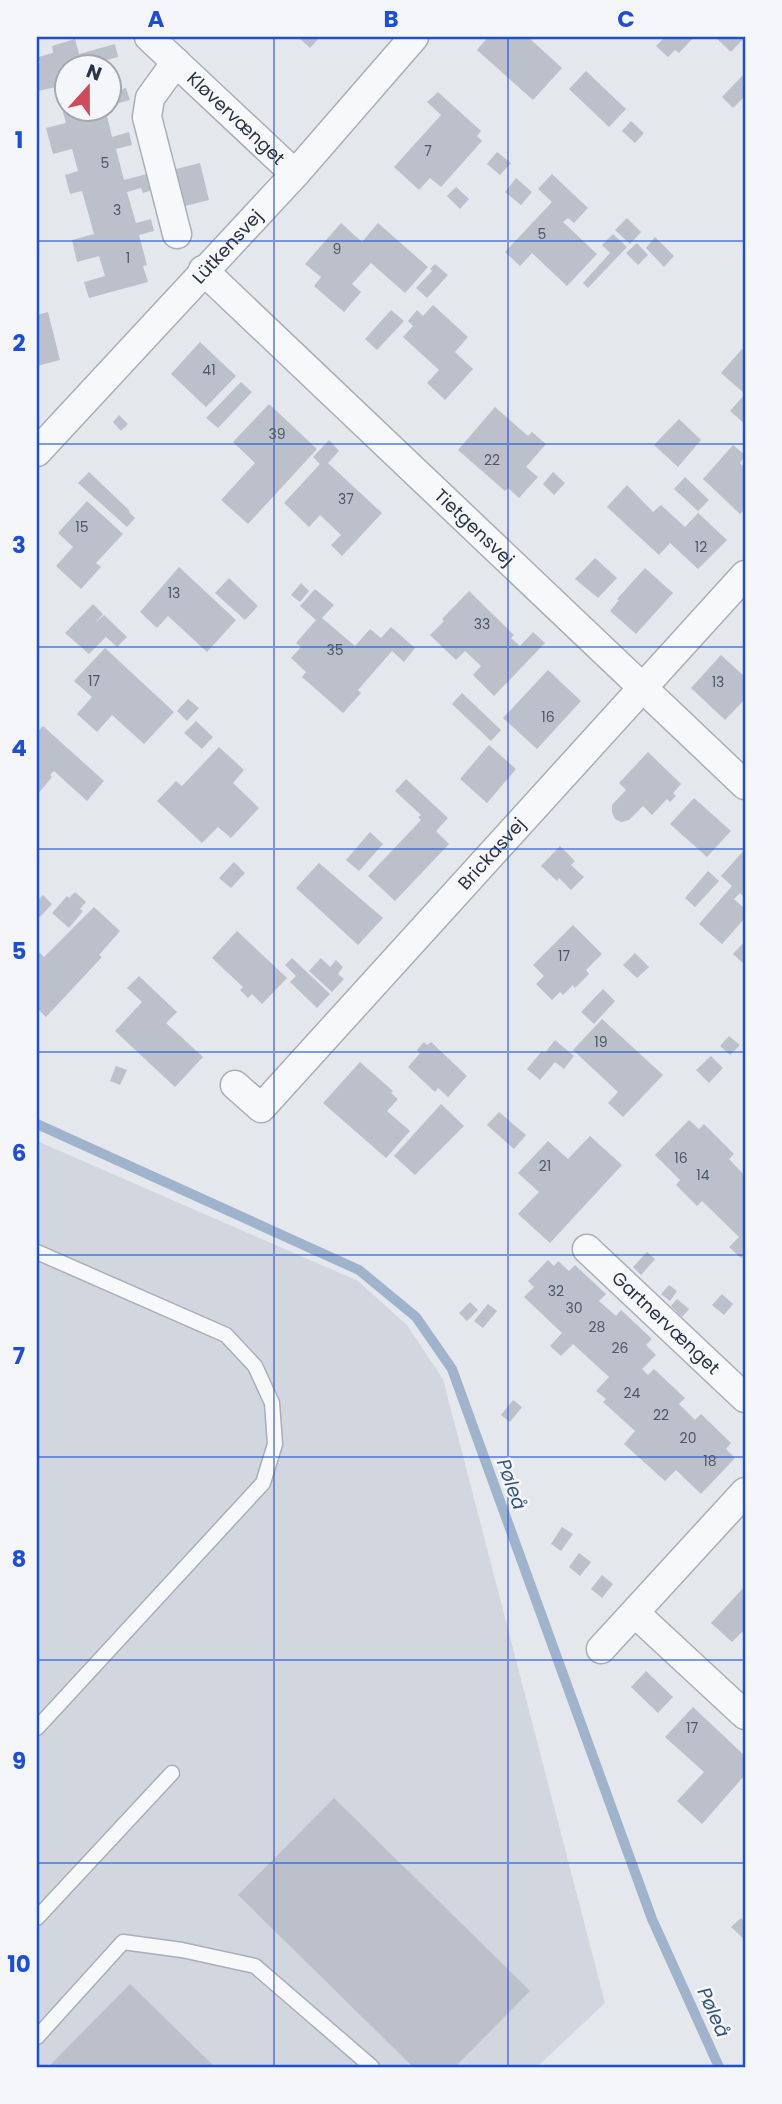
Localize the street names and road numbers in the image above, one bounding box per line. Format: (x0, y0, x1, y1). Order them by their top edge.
street label: Kløvervænget (182, 66, 291, 170)
street label: Lütkensvej (186, 204, 268, 289)
street label: Tietgensvej (429, 483, 520, 571)
street label: Brickasvej (452, 812, 531, 895)
street label: Gartnervænget (606, 1266, 725, 1380)

